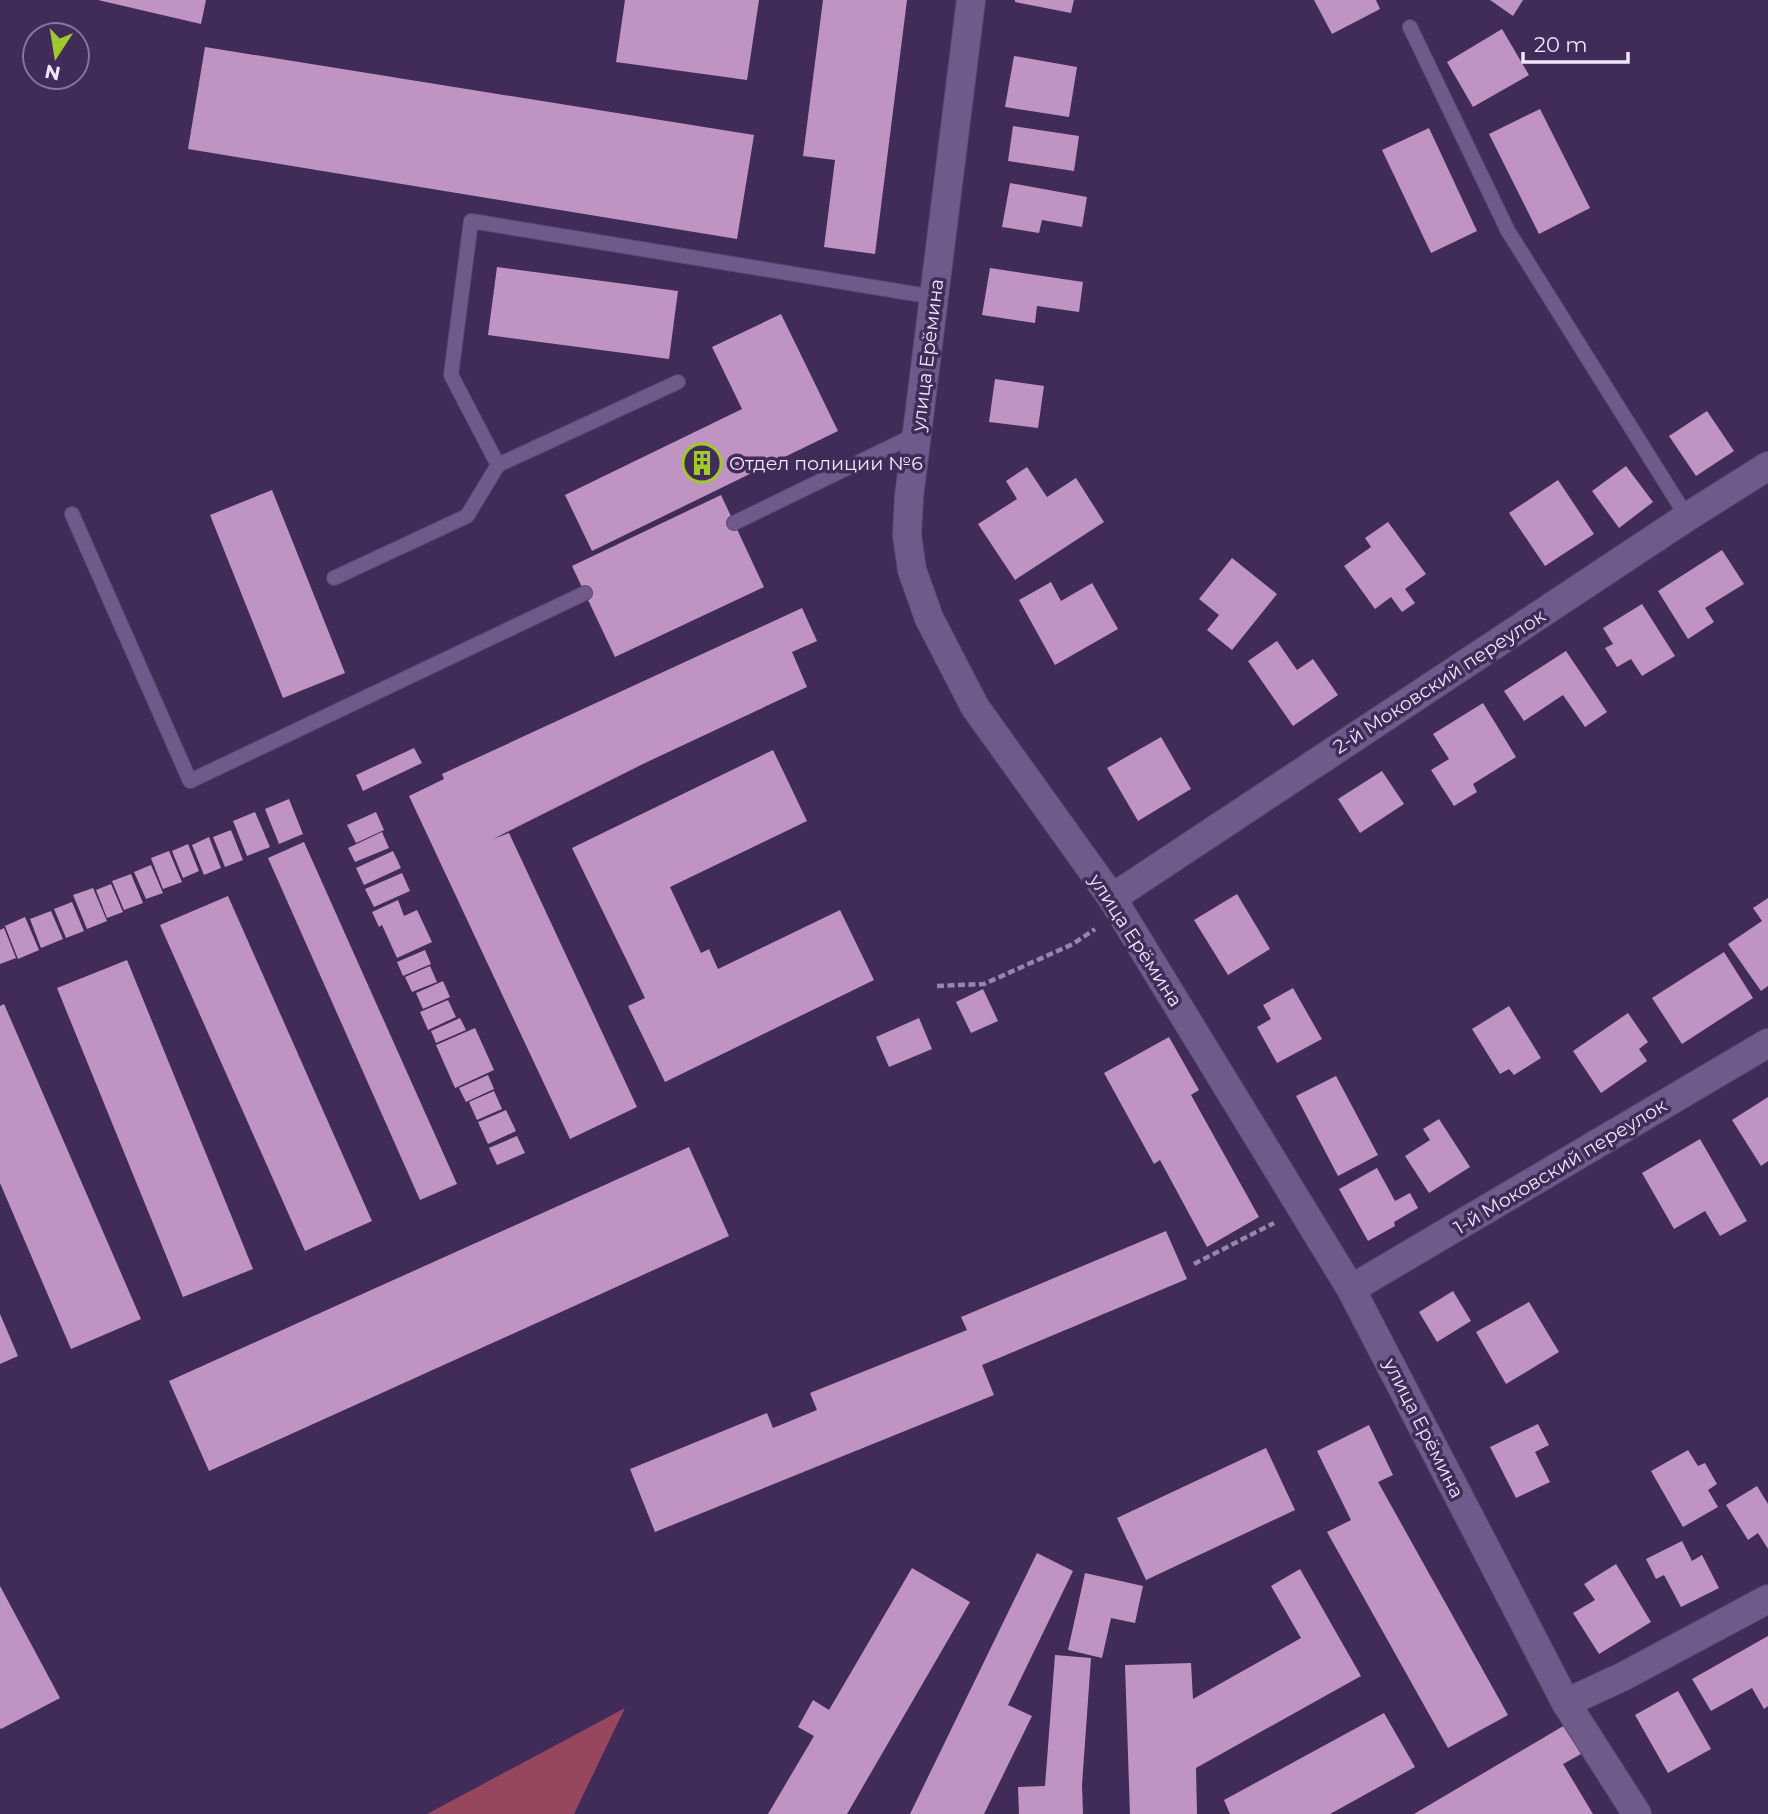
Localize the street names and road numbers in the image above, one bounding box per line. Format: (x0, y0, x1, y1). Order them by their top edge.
street label: улица Ерёмина (907, 277, 948, 434)
street label: 2-й Моковский переулок (1329, 604, 1550, 759)
street label: улица Ерёмина (1084, 869, 1187, 1011)
street label: 1-й Моковский переулок (1450, 1094, 1671, 1239)
street label: улица Ерёмина (1378, 1354, 1469, 1502)

